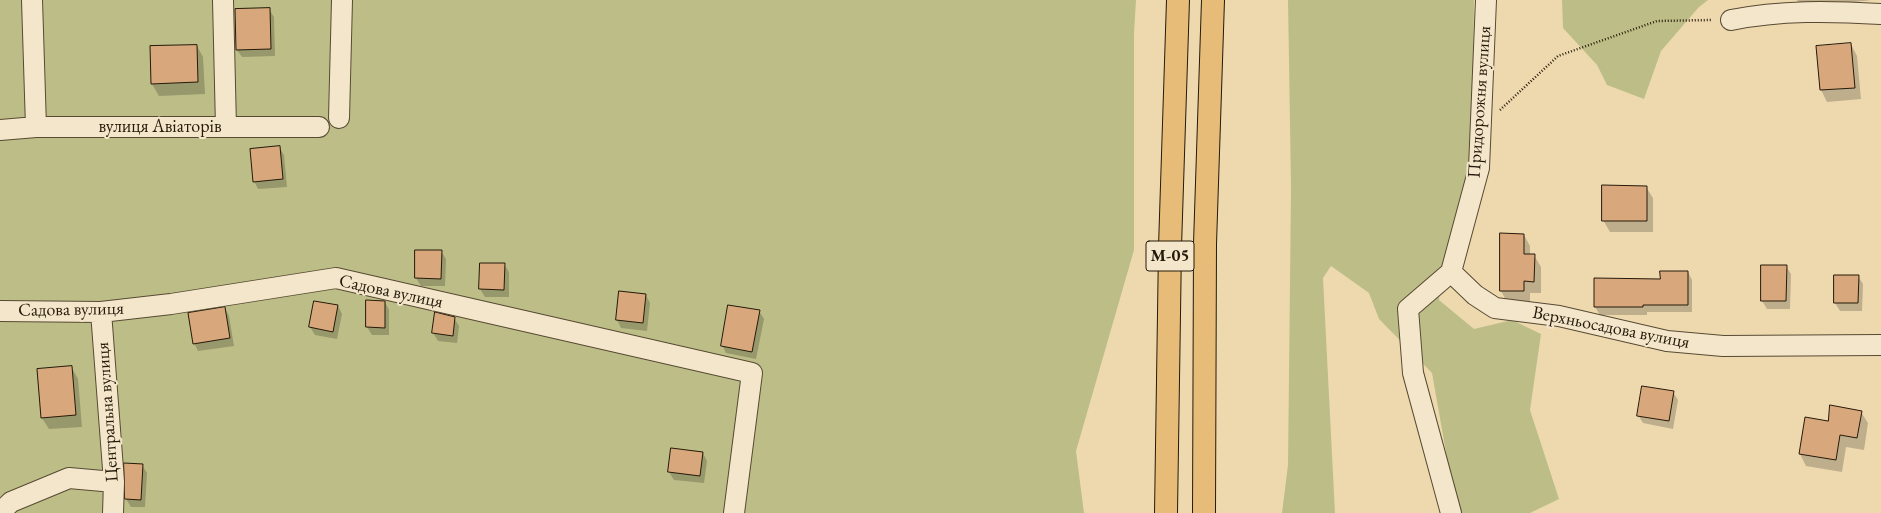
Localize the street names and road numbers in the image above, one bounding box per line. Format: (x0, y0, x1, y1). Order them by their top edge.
street label: Придорожня вулиця (1464, 25, 1496, 179)
street label: вулиця Авіаторів (98, 116, 222, 138)
road number: М-05 (1146, 241, 1194, 271)
street label: Садова вулиця (337, 270, 445, 314)
street label: Садова вулиця (18, 298, 124, 322)
street label: Верхньосадова вулиця (1531, 302, 1691, 354)
street label: Центральна вулиця (92, 341, 124, 483)

